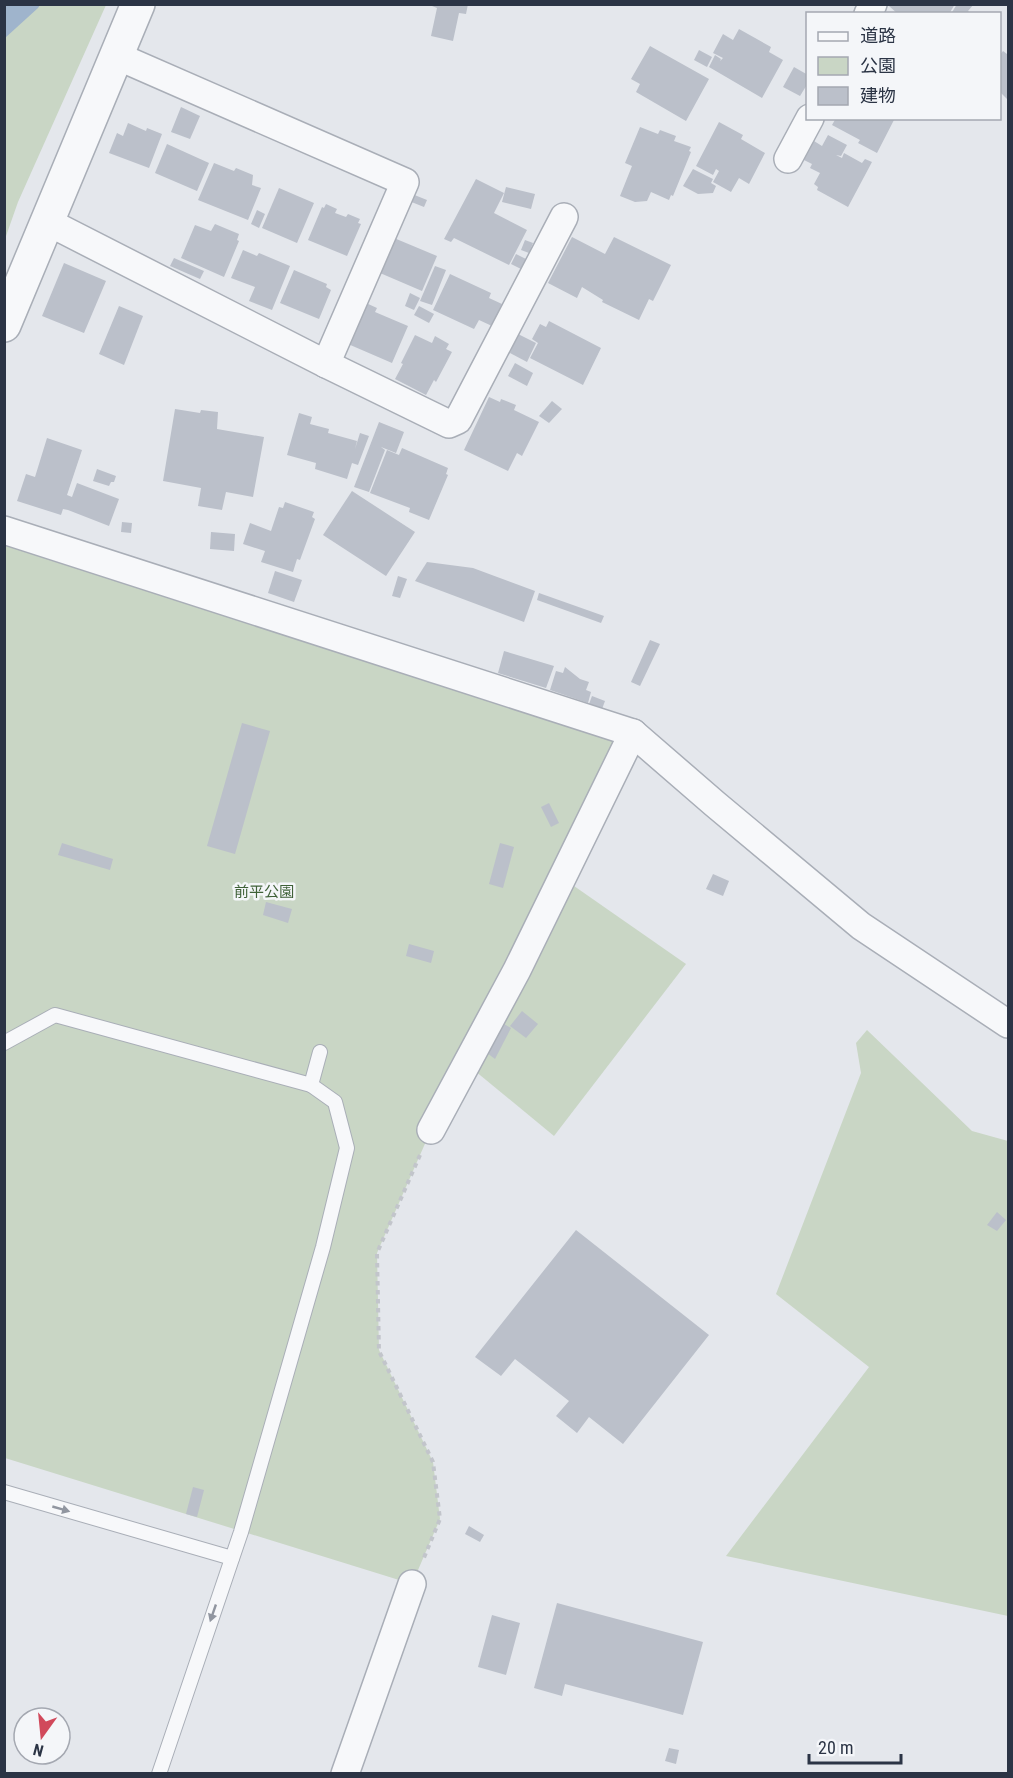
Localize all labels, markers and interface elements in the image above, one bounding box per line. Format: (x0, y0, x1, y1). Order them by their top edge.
legend (806, 12, 1001, 120)
text: 道路 (860, 25, 896, 46)
text: 公園 (860, 55, 896, 76)
text: 建物 (860, 85, 896, 106)
park label: 前平公園 (234, 883, 294, 901)
one-way arrow (52, 1504, 70, 1514)
one-way arrow (208, 1604, 218, 1622)
north arrow (12, 1706, 72, 1766)
scale bar (809, 1727, 900, 1765)
text: 20 m (818, 1737, 853, 1758)
text: N (31, 1740, 45, 1760)

